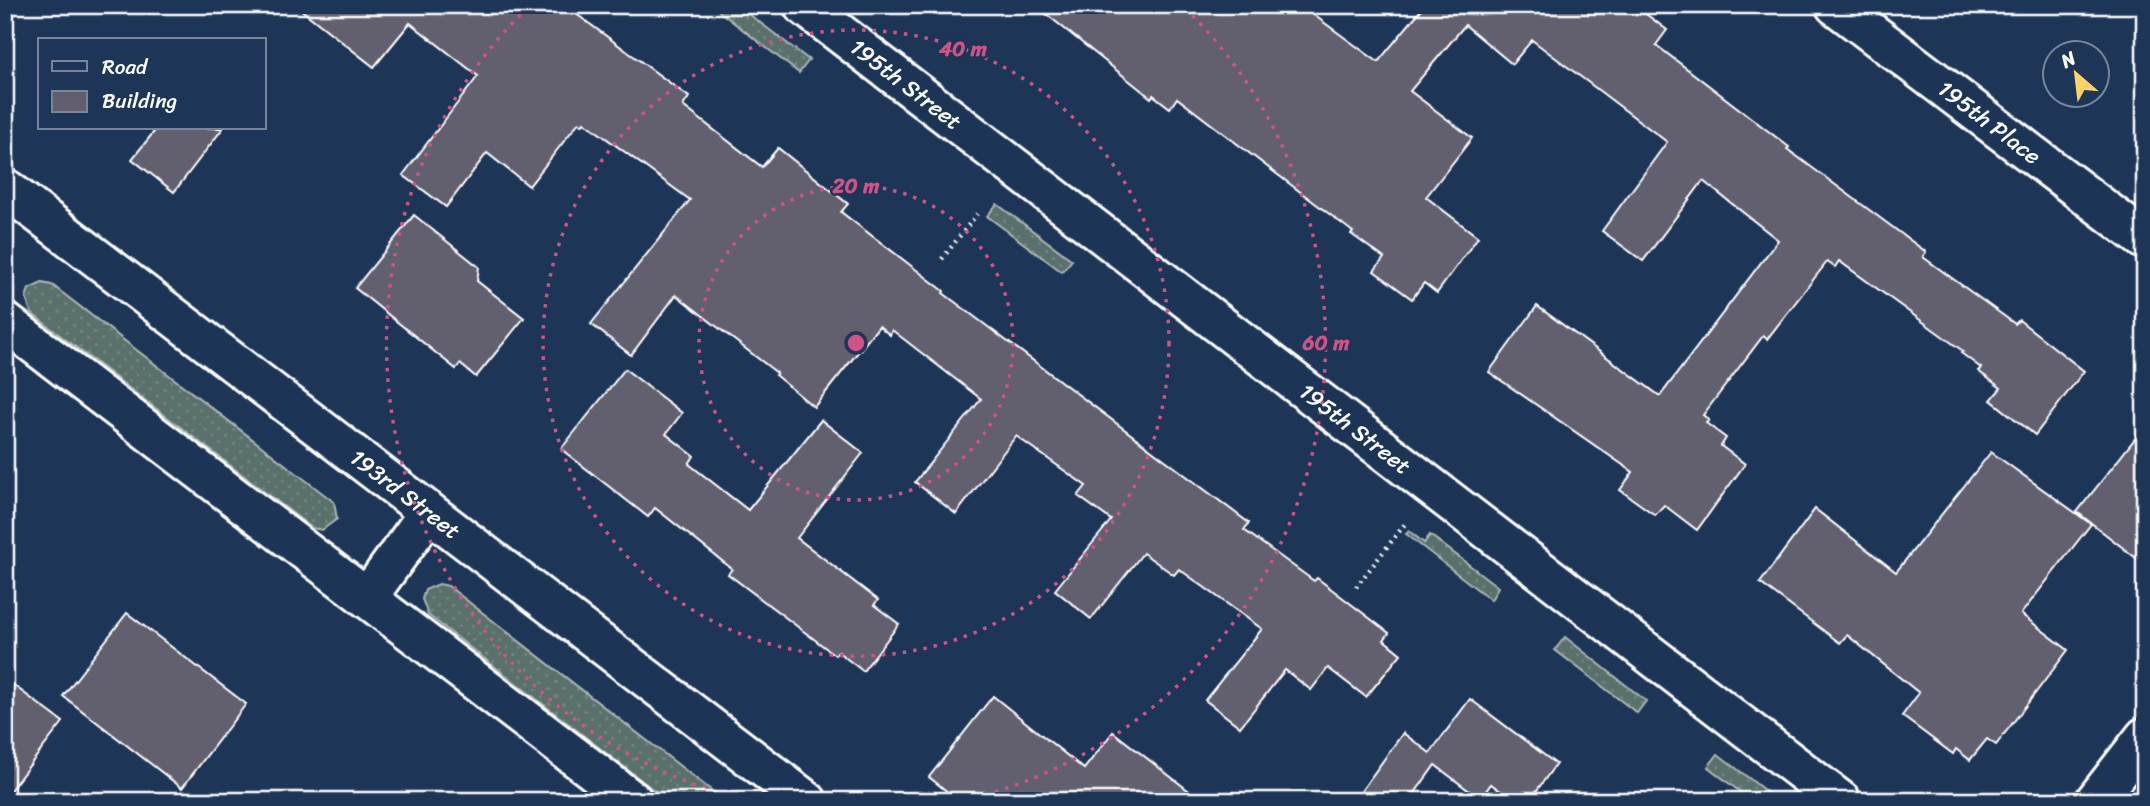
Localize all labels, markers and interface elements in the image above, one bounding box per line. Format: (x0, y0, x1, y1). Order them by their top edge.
street label: 195th Street (841, 27, 971, 141)
text: 40 m (938, 30, 988, 68)
legend (38, 38, 266, 130)
north arrow (2042, 38, 2112, 108)
text: N (2054, 41, 2083, 78)
text: Road (102, 48, 149, 86)
street label: 195th Place (1929, 69, 2051, 175)
text: Building (102, 82, 178, 120)
text: 20 m (832, 167, 880, 205)
text: 60 m (1302, 324, 1350, 362)
centre of rings (844, 331, 868, 355)
street label: 195th Street (1290, 372, 1421, 485)
street label: 193rd Street (341, 438, 470, 550)

